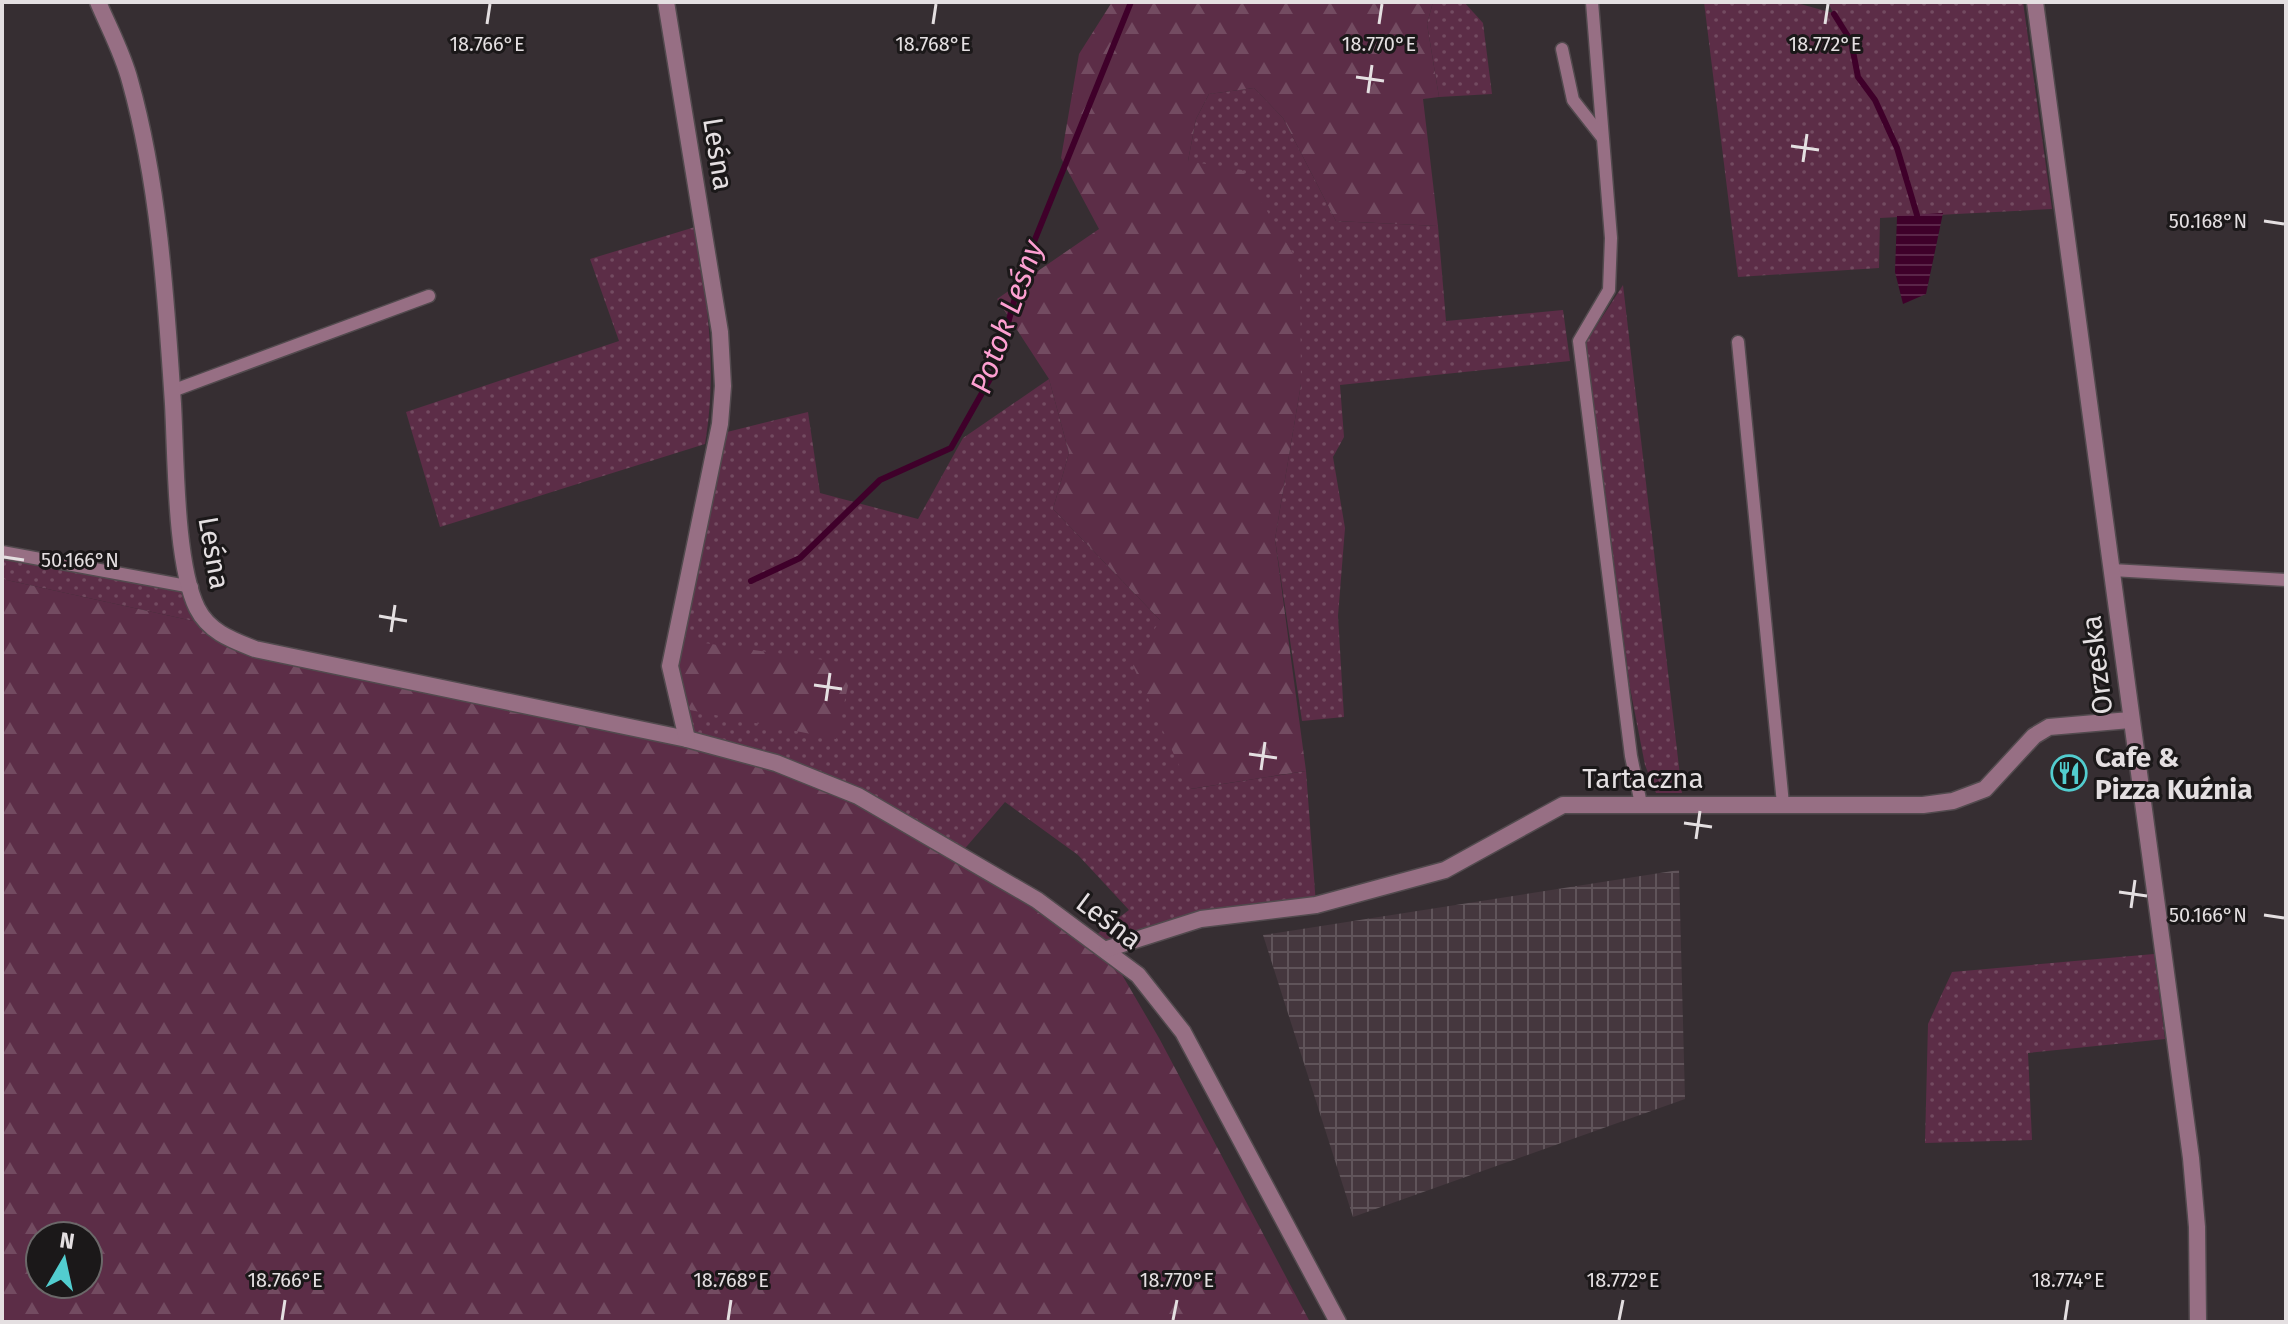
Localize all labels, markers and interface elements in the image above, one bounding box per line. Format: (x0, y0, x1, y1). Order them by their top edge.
text: 18.766°E (449, 32, 525, 56)
text: 18.768°E (895, 32, 971, 56)
text: 18.770°E (1342, 32, 1416, 56)
text: 18.772°E (1789, 32, 1862, 56)
street label: Leśna (696, 115, 740, 193)
text: 50.168°N (2169, 209, 2247, 233)
water label: Potok Leśny (963, 234, 1052, 398)
street label: Leśna (191, 514, 237, 592)
text: 50.166°N (41, 548, 119, 572)
street label: Orzeska (2075, 614, 2119, 716)
place label: Cafe & Pizza Kuźnia (2095, 741, 2253, 806)
restaurant icon: Cafe & Pizza Kuźnia (2050, 754, 2088, 792)
street label: Tartaczna (1582, 762, 1704, 795)
street label: Leśna (1070, 886, 1148, 956)
text: 50.166°N (2169, 903, 2247, 927)
north arrow (24, 1220, 104, 1300)
text: N (58, 1226, 76, 1255)
text: 18.766°E (247, 1268, 323, 1292)
text: 18.768°E (693, 1268, 769, 1292)
text: 18.770°E (1140, 1268, 1214, 1292)
text: 18.772°E (1587, 1268, 1660, 1292)
text: 18.774°E (2031, 1268, 2105, 1292)

